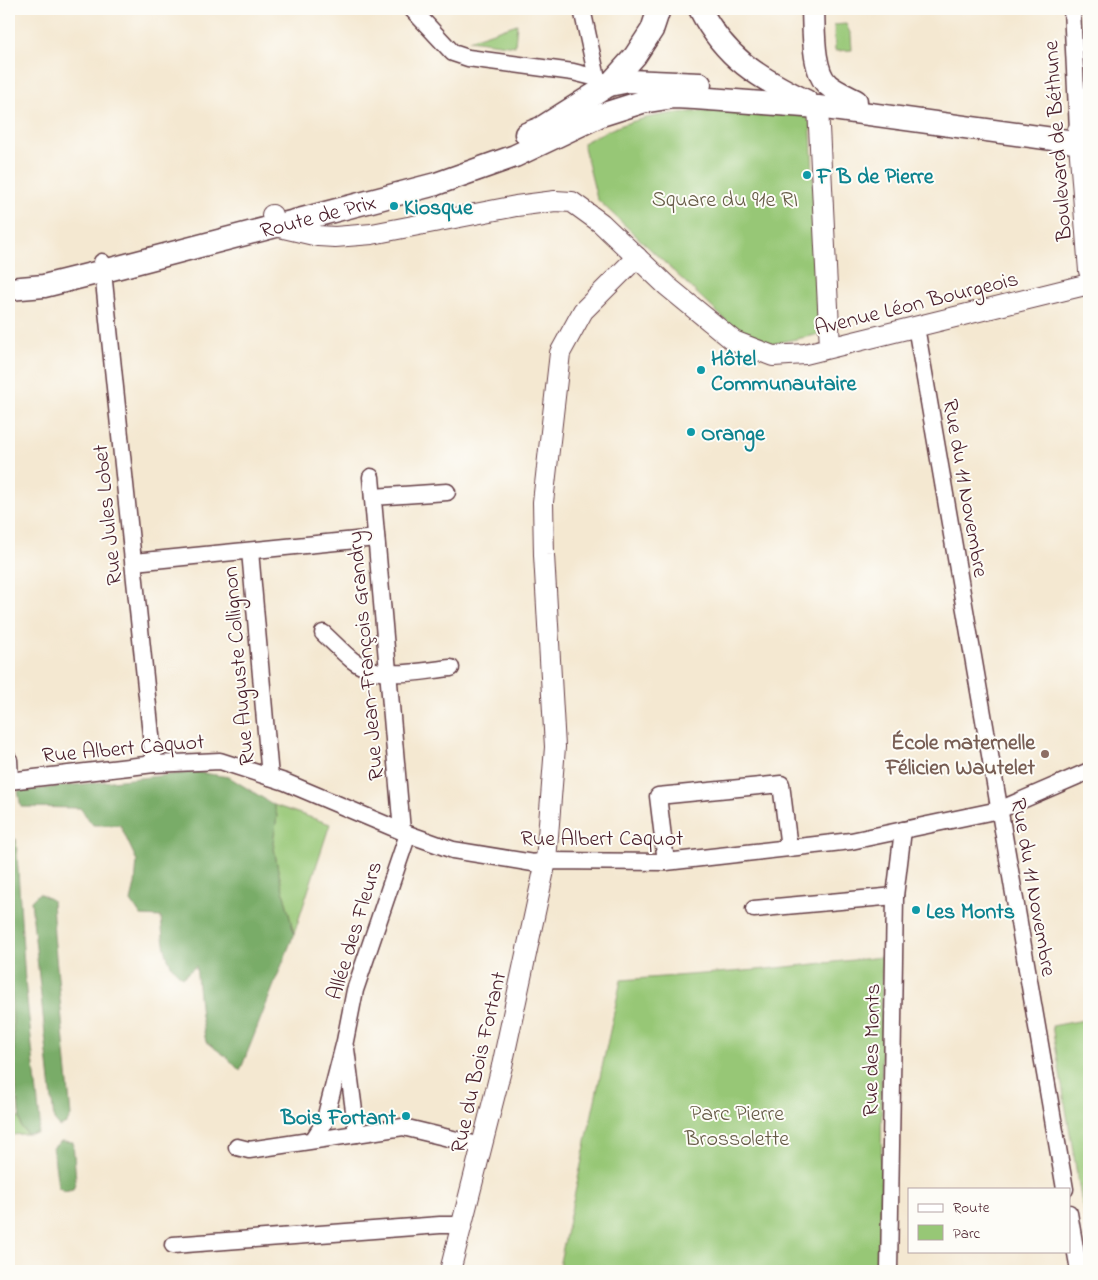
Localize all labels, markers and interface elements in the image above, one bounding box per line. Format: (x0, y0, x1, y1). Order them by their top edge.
street label: Boulevard de Béthune (1036, 39, 1082, 243)
place label: F B de Pierre (816, 162, 935, 194)
marker: F B de Pierre (801, 169, 813, 181)
park label: Square du 91e RI (652, 185, 798, 217)
street label: Route de Prix (257, 187, 380, 248)
place label: Kiosque (404, 193, 474, 225)
marker: Kiosque (388, 200, 400, 212)
street label: Avenue Léon Bourgeois (811, 264, 1022, 347)
place label: Hôtel Communautaire (711, 344, 857, 401)
marker: Hôtel Communautaire (695, 364, 707, 376)
street label: Rue du 11 Novembre (933, 397, 996, 580)
place label: Orange (701, 419, 766, 452)
marker: Orange (685, 426, 697, 438)
street label: Rue Jules Lobet (86, 442, 132, 587)
street label: Rue Jean-François Grandry (340, 530, 395, 782)
street label: Rue Auguste Collignon (215, 565, 266, 767)
street label: Rue Albert Caquot (41, 727, 206, 773)
place label: École maternelle Félicien Wautelet (885, 728, 1036, 785)
marker: École maternelle Félicien Wautelet (1039, 748, 1051, 760)
street label: Rue du 11 Novembre (1001, 796, 1064, 979)
street label: Rue Albert Caquot (521, 824, 684, 856)
street label: Allée des Fleurs (320, 858, 392, 1004)
place label: Les Monts (926, 897, 1015, 929)
marker: Les Monts (910, 904, 922, 916)
street label: Rue du Bois Fortant (443, 968, 516, 1157)
street label: Rue des Monts (856, 983, 890, 1117)
park label: Parc Pierre Brossolette (684, 1099, 789, 1156)
place label: Bois Fortant (280, 1103, 397, 1135)
marker: Bois Fortant (400, 1110, 412, 1122)
legend (908, 1188, 1070, 1252)
text: Route (953, 1197, 990, 1219)
text: Parc (953, 1223, 981, 1245)

